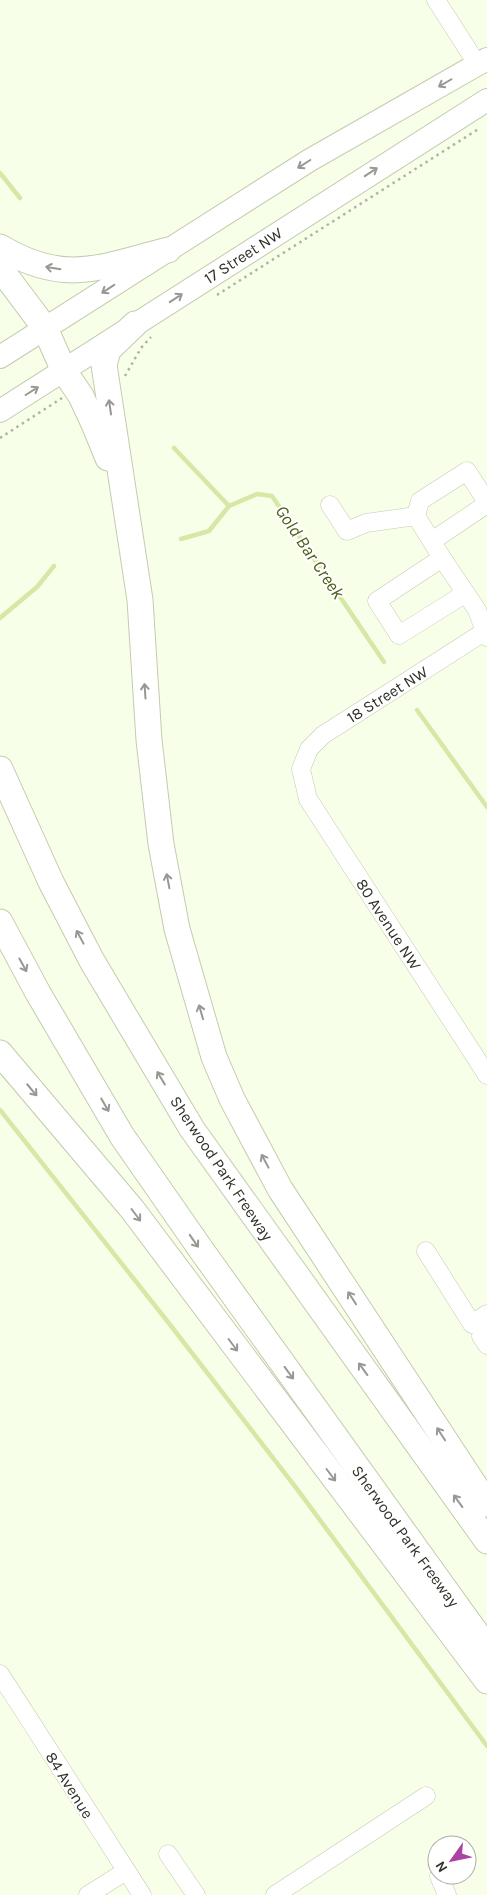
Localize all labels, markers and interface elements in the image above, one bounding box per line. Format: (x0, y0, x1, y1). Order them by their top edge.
one-way arrow (438, 78, 452, 88)
one-way arrow (297, 159, 311, 169)
one-way arrow (364, 167, 378, 177)
street label: 17 Street NW (201, 223, 287, 288)
one-way arrow (45, 263, 61, 273)
one-way arrow (101, 284, 115, 294)
one-way arrow (168, 292, 182, 302)
one-way arrow (25, 386, 39, 396)
one-way arrow (105, 399, 115, 415)
water label: Gold Bar Creek (271, 501, 350, 604)
street label: 18 Street NW (343, 662, 432, 727)
one-way arrow (141, 683, 150, 699)
one-way arrow (163, 874, 172, 890)
street label: 80 Avenue NW (352, 875, 425, 974)
one-way arrow (75, 930, 85, 945)
one-way arrow (19, 957, 28, 972)
one-way arrow (195, 1005, 205, 1021)
one-way arrow (156, 1071, 166, 1085)
one-way arrow (27, 1083, 38, 1096)
street label: Sherwood Park Freeway (166, 1092, 277, 1245)
one-way arrow (100, 1098, 110, 1112)
one-way arrow (260, 1154, 269, 1169)
one-way arrow (131, 1208, 141, 1222)
one-way arrow (189, 1234, 199, 1248)
one-way arrow (346, 1291, 357, 1305)
one-way arrow (228, 1338, 238, 1352)
one-way arrow (358, 1363, 369, 1376)
one-way arrow (284, 1366, 294, 1380)
one-way arrow (436, 1427, 446, 1441)
street label: Sherwood Park Freeway (348, 1462, 464, 1611)
one-way arrow (326, 1468, 336, 1482)
one-way arrow (453, 1495, 464, 1508)
street label: 84 Avenue (42, 1748, 98, 1822)
north arrow (427, 1835, 477, 1885)
text: N (432, 1858, 451, 1876)

